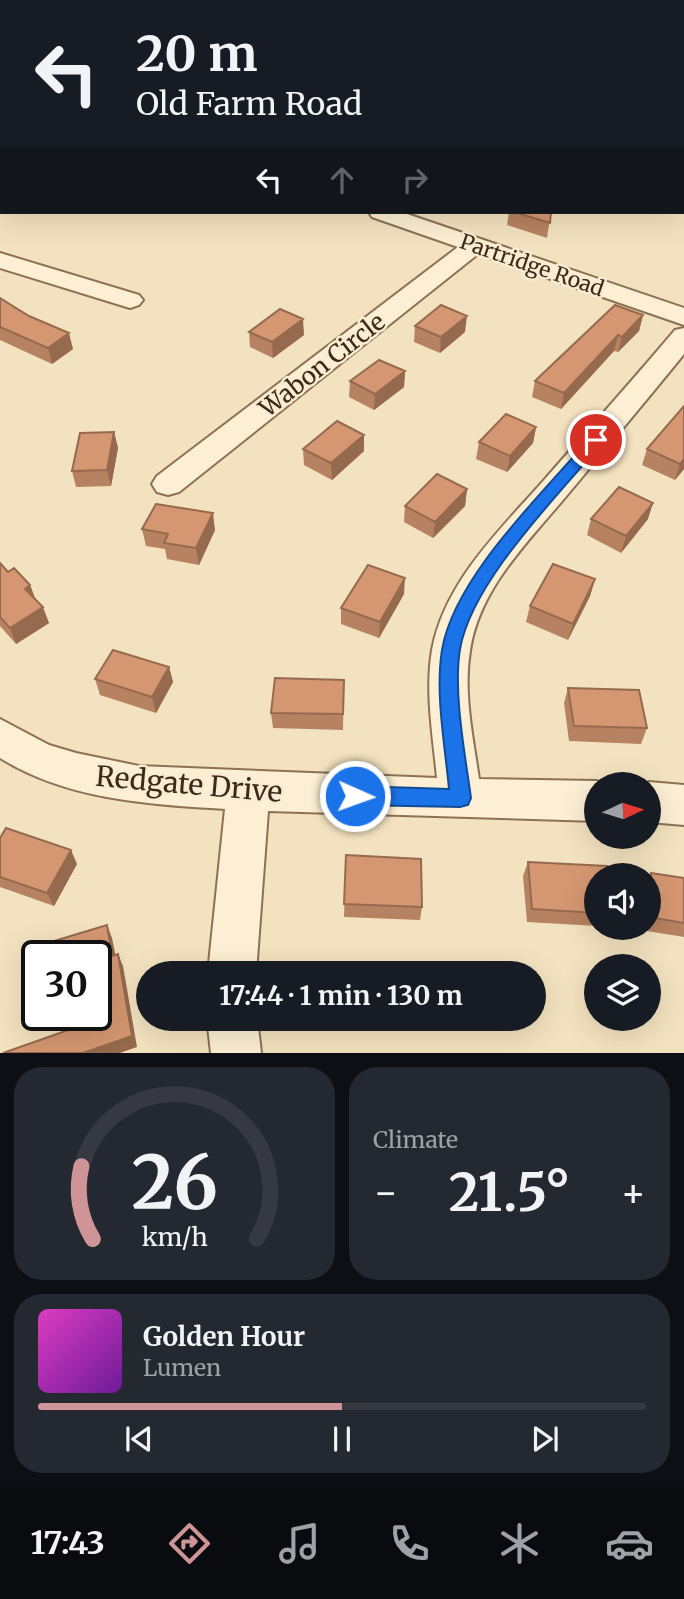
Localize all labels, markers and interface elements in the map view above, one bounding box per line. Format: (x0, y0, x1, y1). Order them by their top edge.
text: 20 m (136, 23, 257, 84)
icon: left (21, 28, 112, 119)
text: Old Farm Road (136, 84, 362, 124)
icon: left (250, 161, 288, 199)
icon: ahead (323, 161, 361, 199)
icon: right (396, 161, 434, 199)
street label: Partridge Road (456, 228, 608, 302)
street label: Wabon Circle (252, 306, 391, 424)
pin (566, 410, 626, 470)
icon: arrive (577, 421, 615, 459)
street label: Redgate Drive (94, 758, 284, 810)
position arrow (318, 759, 392, 833)
north arrow (584, 772, 662, 849)
map controls (584, 772, 661, 1031)
button: sound (584, 863, 661, 940)
speed limit sign: 30 (21, 940, 112, 1031)
button: layers (584, 954, 661, 1031)
text: 17:44 · 1 min · 130 m (219, 979, 463, 1012)
text: Climate (373, 1125, 458, 1154)
text: 26 (131, 1138, 218, 1230)
text: 21.5° (449, 1160, 570, 1225)
text: − (373, 1169, 398, 1216)
text: + (621, 1169, 646, 1216)
text: km/h (141, 1221, 208, 1253)
text: Golden Hour (143, 1320, 305, 1353)
text: Lumen (143, 1353, 221, 1382)
icon: previous (120, 1420, 158, 1458)
icon: pause (323, 1420, 361, 1458)
icon: next (526, 1420, 564, 1458)
icon: directions (165, 1519, 214, 1568)
icon: music (275, 1519, 324, 1568)
icon: phone (385, 1519, 434, 1568)
icon: climate (495, 1519, 544, 1568)
icon: car (605, 1519, 654, 1568)
text: 17:43 (30, 1523, 105, 1563)

